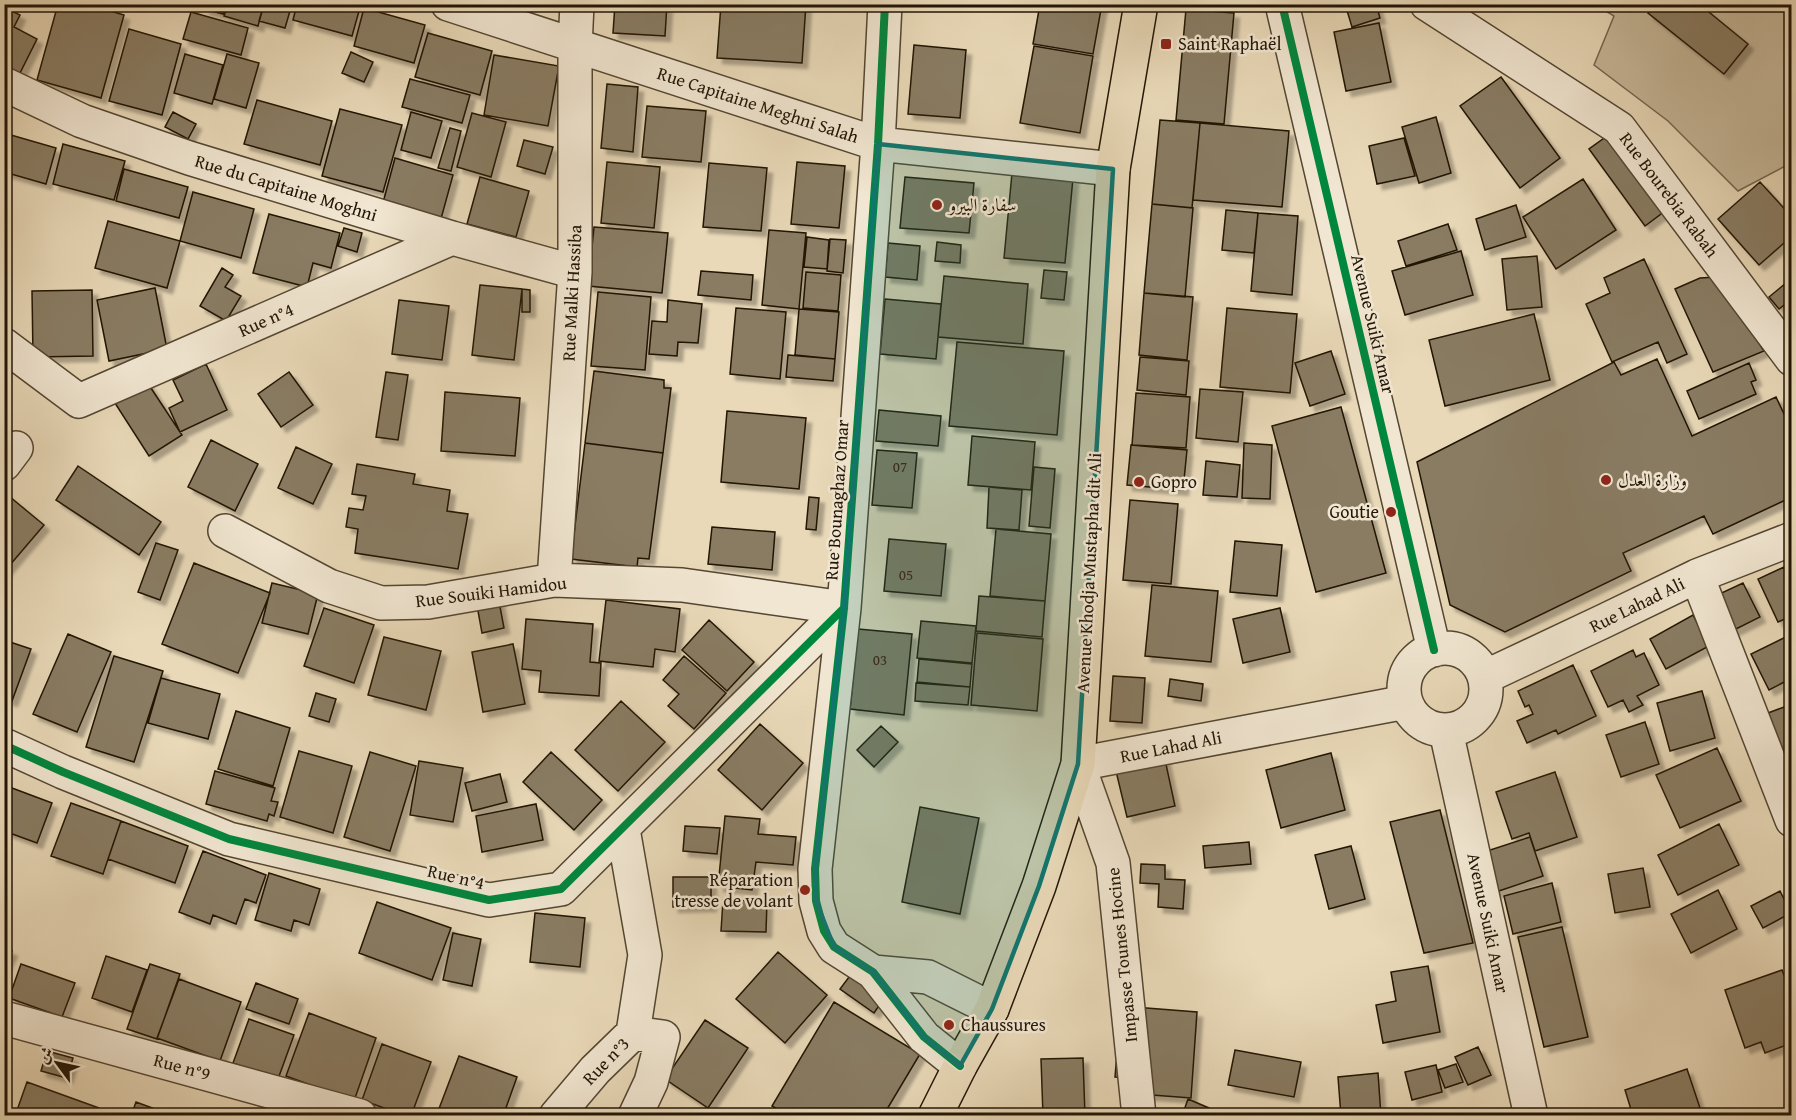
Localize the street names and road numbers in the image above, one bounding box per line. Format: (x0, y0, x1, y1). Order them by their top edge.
street label: Rue Capitaine Meghni Salah (654, 59, 862, 150)
street label: Rue Bourebia Rabah (1613, 126, 1726, 263)
street label: Rue du Capitaine Moghni (192, 147, 381, 228)
street label: Rue Malki Hassiba (554, 224, 589, 362)
street label: Avenue Suiki Amar (1344, 251, 1403, 397)
street label: Rue n°4 (234, 295, 298, 344)
street label: Rue Bounaghaz Omar (817, 418, 856, 581)
street label: Avenue Khodja Mustapha dit Ali (1069, 452, 1108, 694)
street label: Rue Souiki Hamidou (414, 569, 568, 614)
street label: Rue Lahad Ali (1585, 570, 1689, 639)
street label: Rue Lahad Ali (1118, 723, 1224, 770)
street label: Avenue Suiki Amar (1460, 850, 1517, 996)
street label: Rue n°4 (425, 857, 487, 896)
street label: Impasse Tounes Hocine (1099, 866, 1144, 1044)
street label: Rue n°3 (576, 1031, 635, 1091)
street label: Rue n°9 (151, 1046, 214, 1087)

